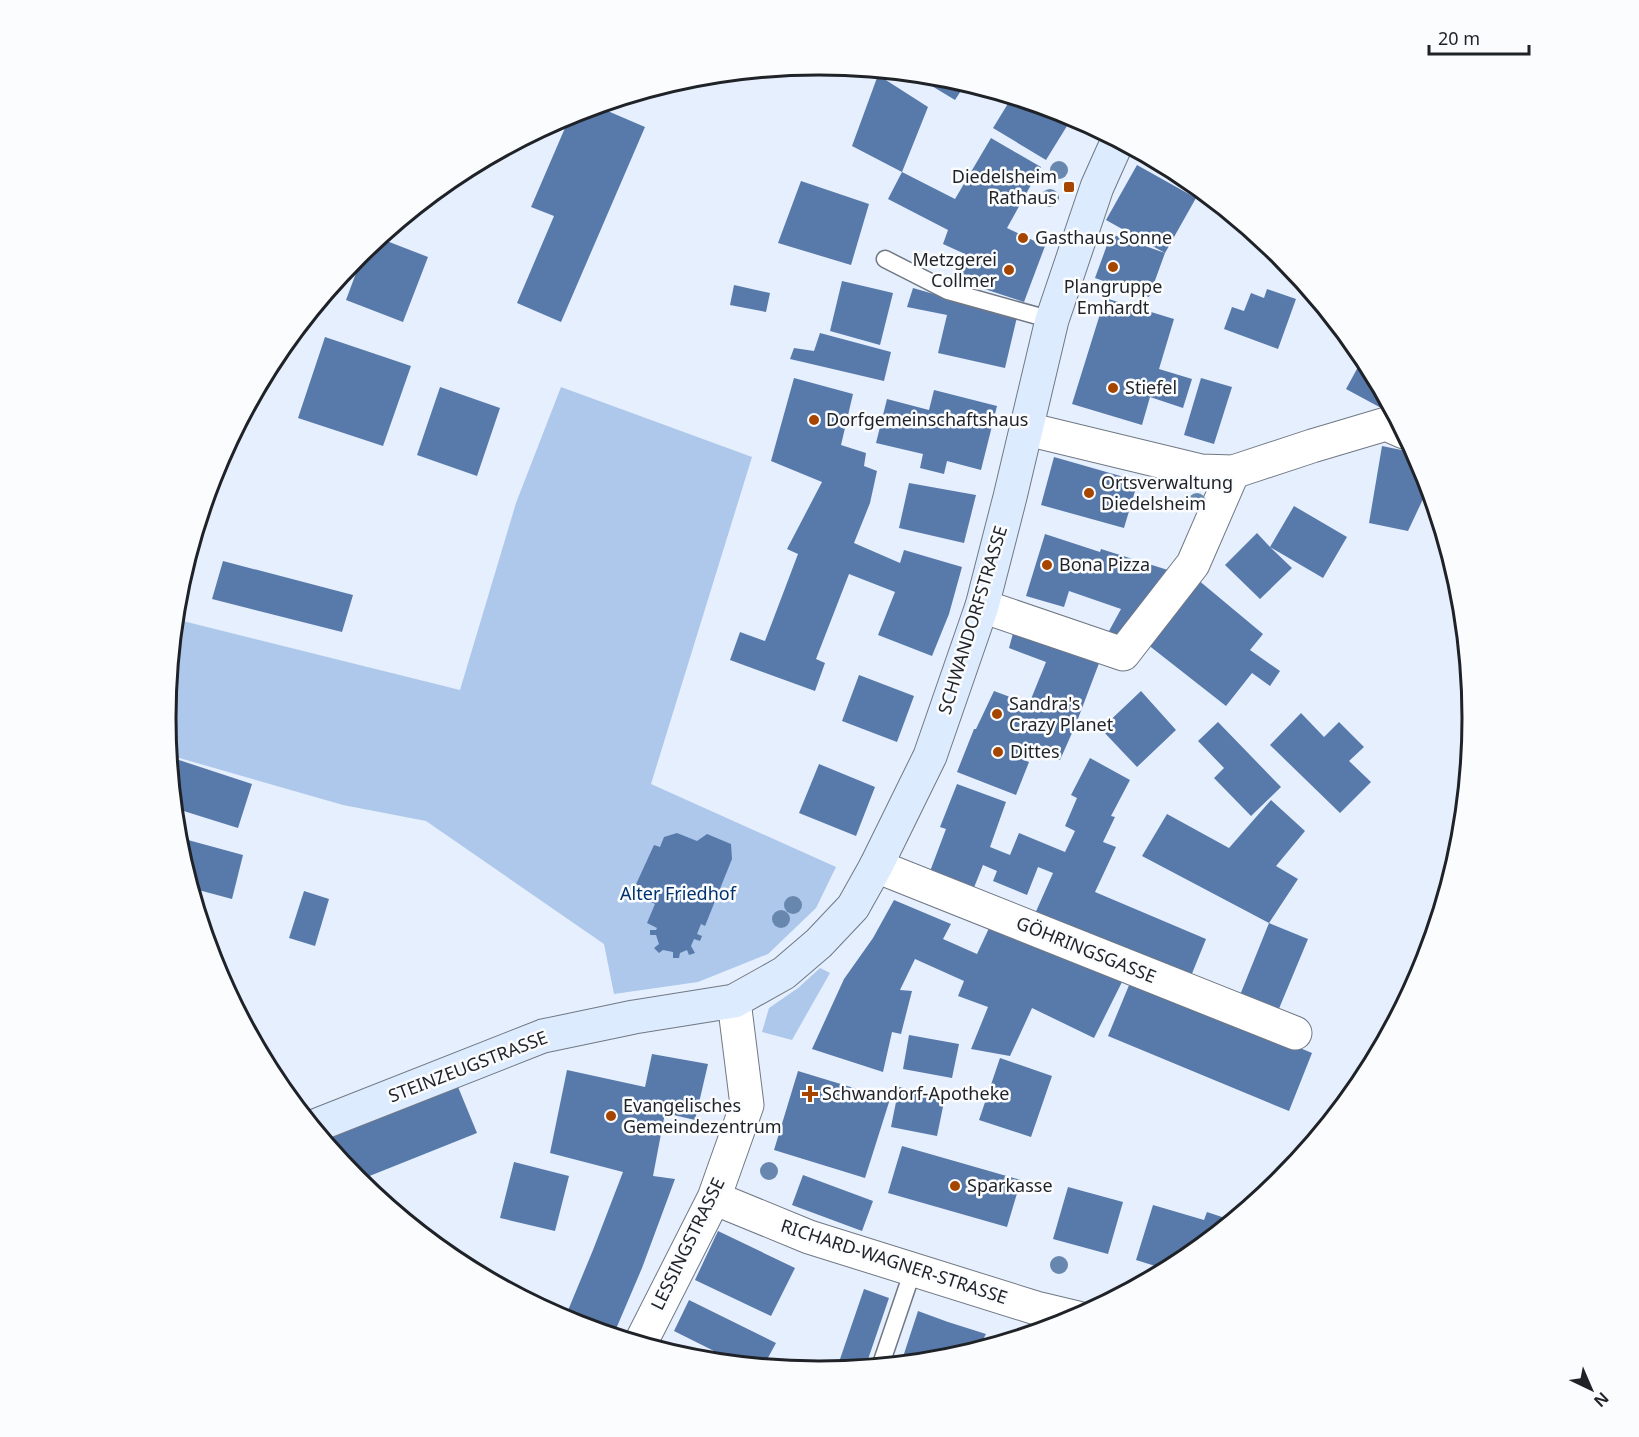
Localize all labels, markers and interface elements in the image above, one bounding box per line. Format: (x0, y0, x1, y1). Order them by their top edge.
scale bar (1429, 18, 1530, 56)
text: 20 m (1438, 26, 1480, 50)
place label: Diedelsheim Rathaus (952, 164, 1057, 209)
marker: Diedelsheim Rathaus (1062, 180, 1076, 194)
place label: Gasthaus Sonne (1035, 225, 1172, 249)
marker: Gasthaus Sonne (1016, 231, 1030, 245)
place label: Metzgerei Collmer (912, 247, 998, 292)
marker: Plangruppe Emhardt (1106, 260, 1120, 274)
marker: Metzgerei Collmer (1002, 263, 1016, 277)
place label: Plangruppe Emhardt (1064, 274, 1162, 319)
place label: Stiefel (1125, 375, 1177, 399)
marker: Stiefel (1106, 381, 1120, 395)
place label: Dorfgemeinschaftshaus (826, 407, 1028, 431)
marker: Dorfgemeinschaftshaus (807, 413, 821, 427)
place label: Ortsverwaltung Diedelsheim (1101, 470, 1233, 515)
marker: Ortsverwaltung Diedelsheim (1082, 486, 1096, 500)
street label: SCHWANDORFSTRASSE (932, 523, 1012, 717)
place label: Bona Pizza (1059, 552, 1150, 576)
marker: Bona Pizza (1040, 558, 1054, 572)
place label: Sandra's Crazy Planet (1009, 691, 1114, 736)
marker: Sandra's Crazy Planet (990, 707, 1004, 721)
place label: Dittes (1010, 739, 1060, 763)
marker: Dittes (991, 745, 1005, 759)
park label: Alter Friedhof (620, 881, 737, 905)
street label: GÖHRINGSGASSE (1013, 910, 1160, 988)
street label: STEINZEUGSTRASSE (385, 1025, 551, 1107)
place label: Schwandorf-Apotheke (822, 1081, 1009, 1105)
marker: Schwandorf-Apotheke (803, 1087, 817, 1101)
place label: Evangelisches Gemeindezentrum (623, 1093, 782, 1138)
marker: Evangelisches Gemeindezentrum (604, 1109, 618, 1123)
street label: LESSINGSTRASSE (645, 1173, 730, 1314)
place label: Sparkasse (967, 1173, 1053, 1197)
marker: Sparkasse (948, 1179, 962, 1193)
street label: RICHARD-WAGNER-STRASSE (778, 1213, 1011, 1309)
north arrow (1561, 1359, 1621, 1419)
text: N (1589, 1387, 1614, 1412)

